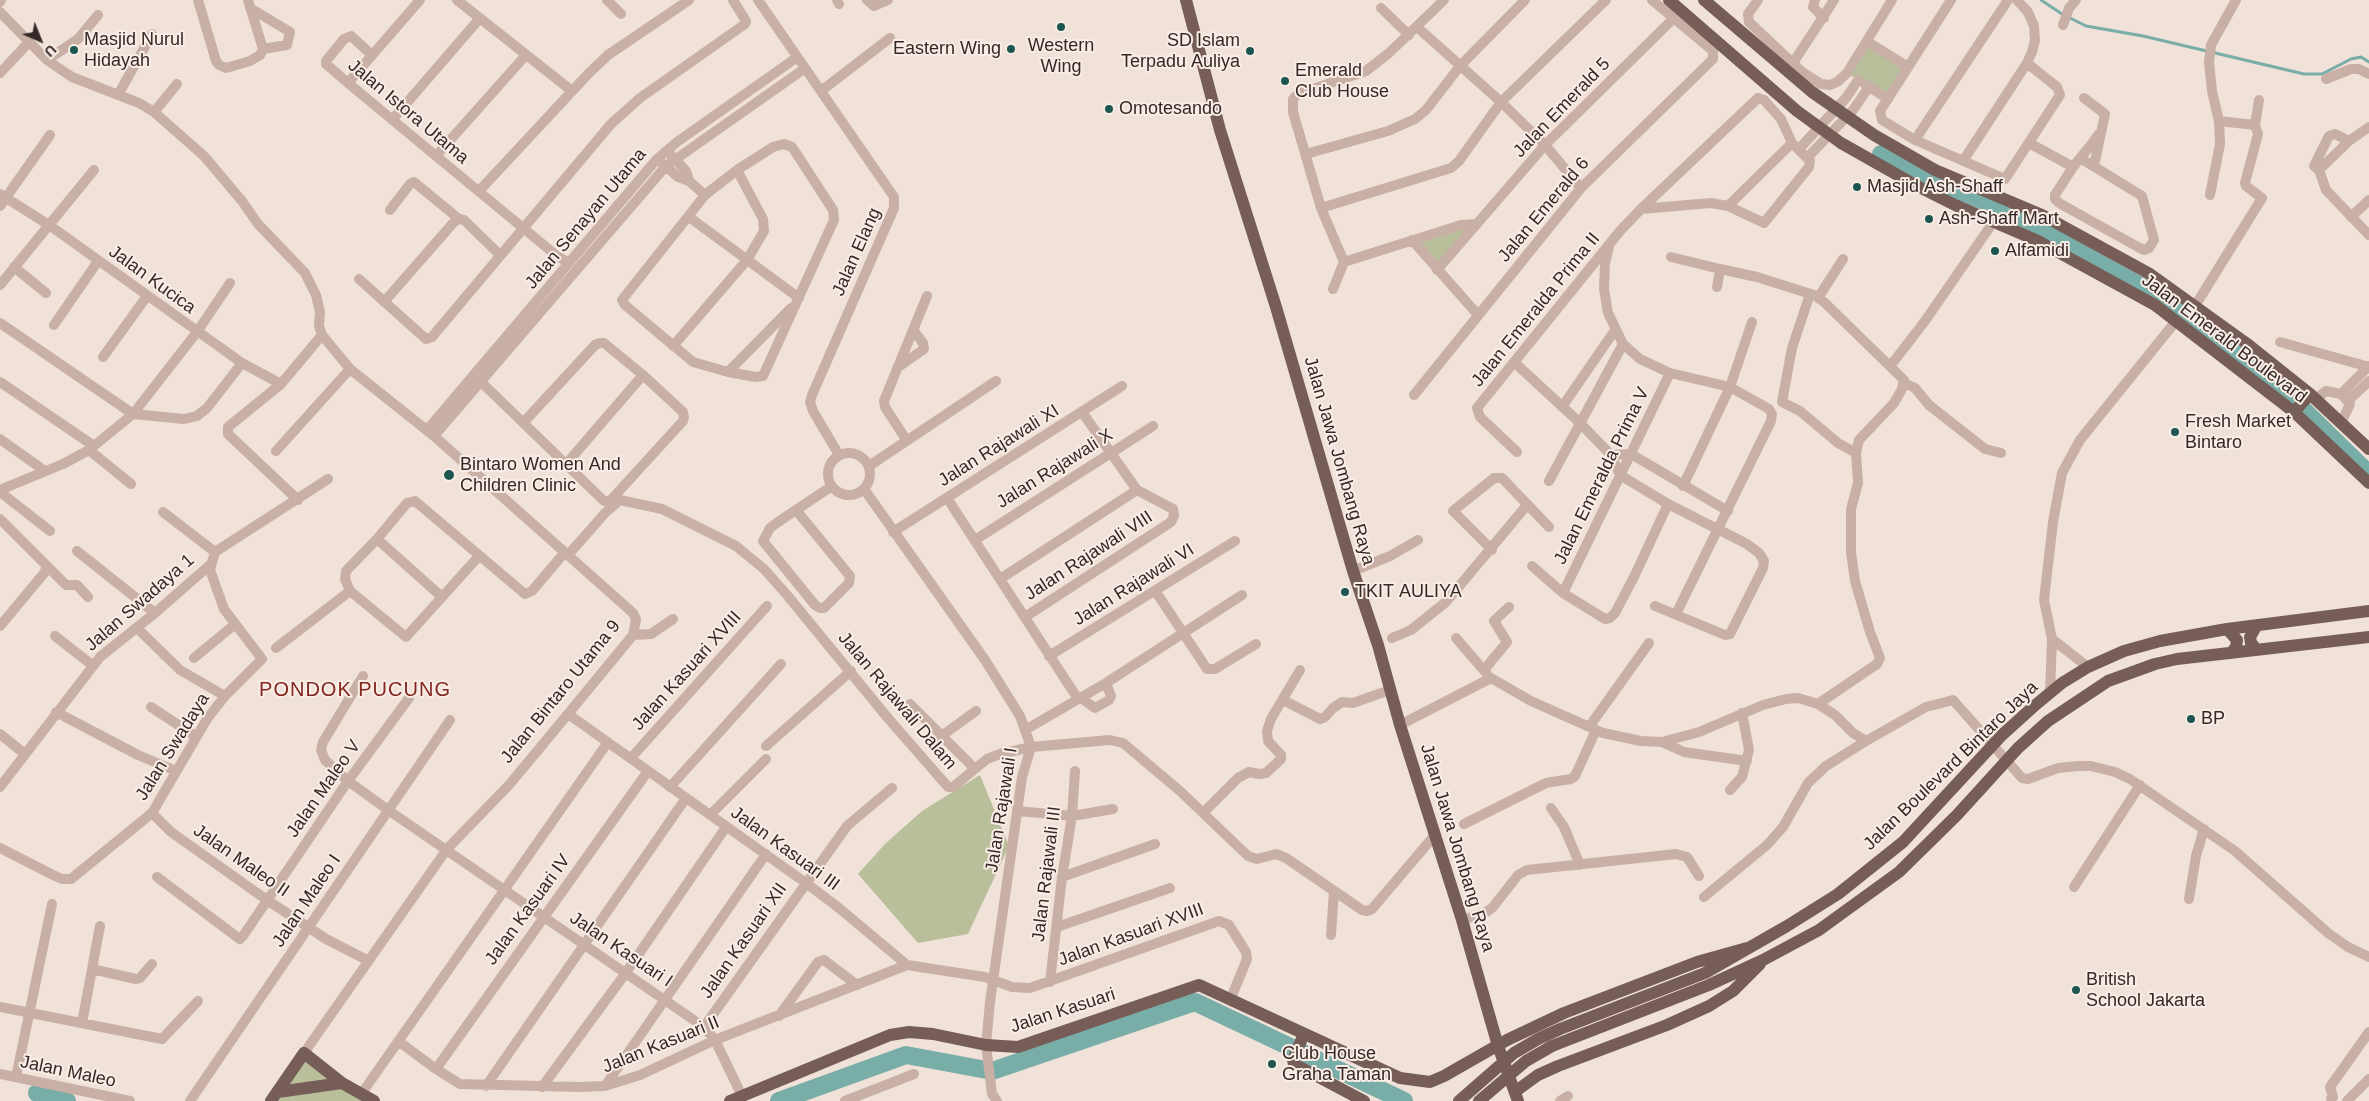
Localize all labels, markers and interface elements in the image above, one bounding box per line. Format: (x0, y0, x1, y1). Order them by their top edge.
north arrow (15, 15, 65, 65)
marker: Western Wing (1055, 21, 1067, 33)
place label: Masjid Nurul Hidayah (84, 29, 184, 72)
place label: SD Islam Terpadu Auliya (1121, 30, 1240, 72)
place label: Western Wing (1028, 35, 1094, 78)
place label: Eastern Wing (893, 38, 1001, 60)
text: U (41, 42, 60, 60)
marker: Eastern Wing (1005, 43, 1017, 55)
marker: Masjid Nurul Hidayah (68, 44, 80, 56)
marker: SD Islam Terpadu Auliya (1244, 45, 1256, 57)
street label: Jalan Emerald 5 (1509, 54, 1615, 162)
street label: Jalan Istora Utama (343, 55, 473, 169)
place label: Emerald Club House (1295, 60, 1389, 102)
marker: Emerald Club House (1279, 75, 1291, 87)
place label: Omotesando (1119, 98, 1222, 120)
marker: Omotesando (1103, 103, 1115, 115)
street label: Jalan Senayan Utama (521, 144, 651, 294)
street label: Jalan Emerald 6 (1494, 153, 1594, 267)
place label: Masjid Ash-Shaff (1867, 176, 2003, 198)
marker: Masjid Ash-Shaff (1851, 181, 1863, 193)
street label: Jalan Elang (828, 205, 886, 299)
place label: Ash-Shaff Mart (1939, 208, 2059, 230)
marker: Ash-Shaff Mart (1923, 213, 1935, 225)
street label: Jalan Emeralda Prima II (1467, 229, 1605, 391)
place label: Alfamidi (2005, 240, 2069, 262)
street label: Jalan Kucica (104, 241, 200, 319)
marker: Alfamidi (1989, 245, 2001, 257)
street label: Jalan Emerald Boulevard (2137, 270, 2311, 408)
street label: Jalan Jawa Jombang Raya (1299, 354, 1379, 568)
street label: Jalan Emeralda Prima V (1550, 384, 1654, 568)
street label: Jalan Rajawali XI (935, 400, 1063, 492)
place label: Fresh Market Bintaro (2185, 411, 2291, 454)
street label: Jalan Rajawali X (993, 425, 1117, 513)
marker: Fresh Market Bintaro (2169, 426, 2181, 438)
place label: Bintaro Women And Children Clinic (460, 454, 621, 496)
marker: Bintaro Women And Children Clinic (442, 468, 456, 482)
street label: Jalan Rajawali VIII (1021, 507, 1157, 605)
street label: Jalan Rajawali VI (1070, 539, 1198, 631)
street label: Jalan Swadaya 1 (81, 550, 199, 656)
place label: TKIT AULIYA (1355, 581, 1462, 603)
marker: TKIT AULIYA (1339, 586, 1351, 598)
street label: Jalan Kasuari XVIII (628, 607, 746, 735)
street label: Jalan Bintaro Utama 9 (497, 616, 625, 768)
street label: Jalan Rajawali Dalam (833, 628, 961, 774)
street label: Jalan Boulevard Bintaro Jaya (1859, 677, 2043, 855)
district label: PONDOK PUCUNG (257, 678, 453, 702)
street label: Jalan Swadaya (131, 690, 215, 804)
place label: BP (2201, 708, 2225, 730)
marker: BP (2185, 713, 2197, 725)
street label: Jalan Maleo V (282, 736, 366, 842)
street label: Jalan Jawa Jombang Raya (1415, 742, 1499, 954)
street label: Jalan Rajawali I (981, 746, 1023, 874)
street label: Jalan Kasuari III (726, 802, 844, 896)
street label: Jalan Rajawali III (1028, 805, 1066, 943)
street label: Jalan Maleo II (189, 820, 293, 902)
street label: Jalan Maleo I (268, 851, 346, 951)
street label: Jalan Kasuari IV (481, 851, 575, 969)
street label: Jalan Kasuari XII (696, 879, 792, 1003)
street label: Jalan Kasuari XVIII (1055, 899, 1207, 971)
street label: Jalan Kasuari I (566, 908, 676, 992)
place label: British School Jakarta (2086, 969, 2205, 1012)
street label: Jalan Kasuari (1008, 984, 1118, 1038)
marker: British School Jakarta (2070, 984, 2082, 996)
street label: Jalan Kasuari II (599, 1012, 723, 1078)
place label: Club House Graha Taman (1282, 1043, 1391, 1086)
street label: Jalan Maleo (18, 1051, 118, 1093)
marker: Club House Graha Taman (1266, 1058, 1278, 1070)

